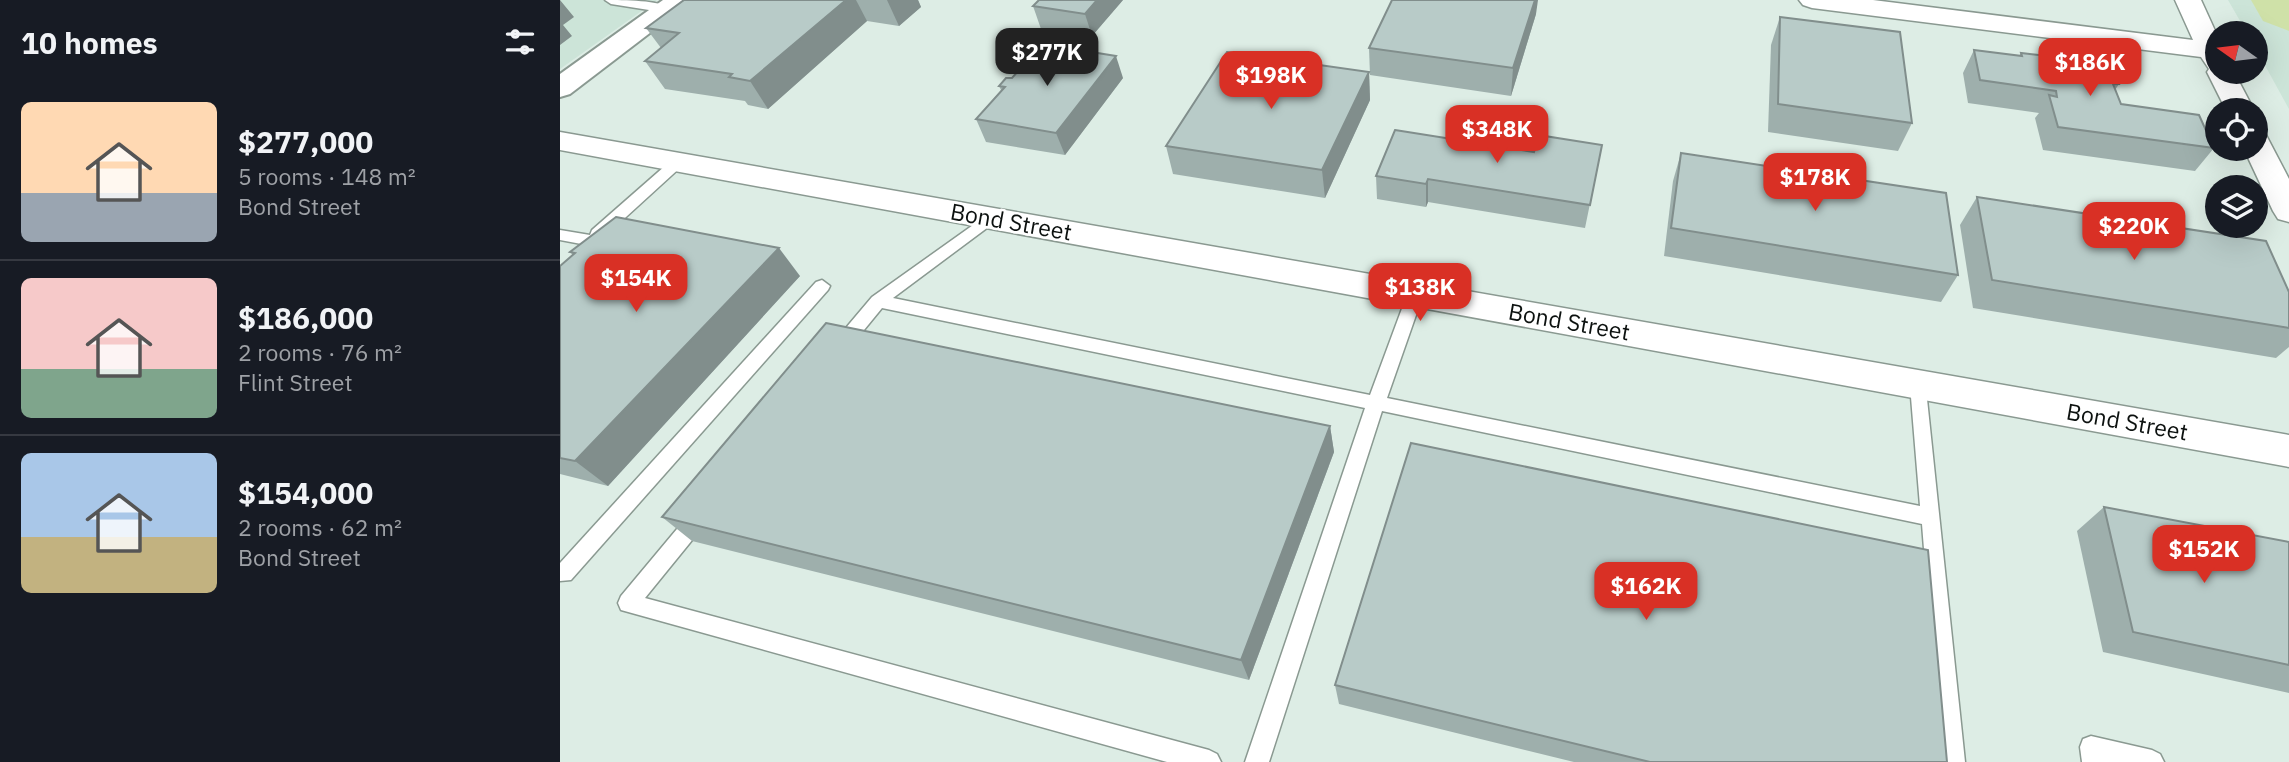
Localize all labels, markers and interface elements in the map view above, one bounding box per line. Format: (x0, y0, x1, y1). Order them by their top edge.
north arrow (2205, 21, 2268, 84)
map controls (2205, 21, 2268, 238)
text: 10 homes (21, 23, 158, 62)
icon: filters (501, 23, 539, 61)
pin: $277K (998, 28, 1096, 88)
text: $277K (1011, 36, 1083, 66)
pin: $186K (2041, 38, 2139, 98)
text: $186K (2054, 46, 2126, 76)
pin: $198K (1222, 52, 1320, 111)
text: $198K (1235, 59, 1307, 89)
button: locate (2205, 98, 2268, 161)
pin: $348K (1448, 106, 1546, 165)
text: $348K (1461, 113, 1533, 143)
text: $277,000 (238, 122, 373, 161)
icon: home (77, 130, 161, 214)
pin: $178K (1766, 154, 1864, 213)
text: 5 rooms · 148 m² (238, 161, 416, 191)
text: $178K (1779, 161, 1851, 191)
button: layers (2205, 175, 2268, 238)
text: Bond Street (238, 191, 361, 221)
street label: Bond Street (948, 196, 1074, 246)
pin: $220K (2085, 202, 2183, 262)
text: $220K (2098, 210, 2170, 240)
pin: $154K (587, 254, 685, 314)
text: $154K (600, 262, 672, 292)
pin: $138K (1371, 264, 1469, 323)
text: $138K (1384, 271, 1456, 301)
street label: Bond Street (1506, 296, 1632, 346)
text: $186,000 (238, 298, 373, 337)
icon: home (77, 306, 161, 390)
text: 2 rooms · 76 m² (238, 337, 402, 367)
text: Flint Street (238, 367, 353, 397)
street label: Bond Street (2064, 396, 2190, 446)
text: $154,000 (238, 473, 373, 512)
icon: home (77, 481, 161, 565)
text: 2 rooms · 62 m² (238, 512, 402, 542)
pin: $152K (2155, 526, 2253, 585)
text: $152K (2168, 533, 2240, 563)
text: Bond Street (238, 542, 361, 572)
pin: $162K (1597, 562, 1695, 622)
text: $162K (1610, 570, 1682, 600)

